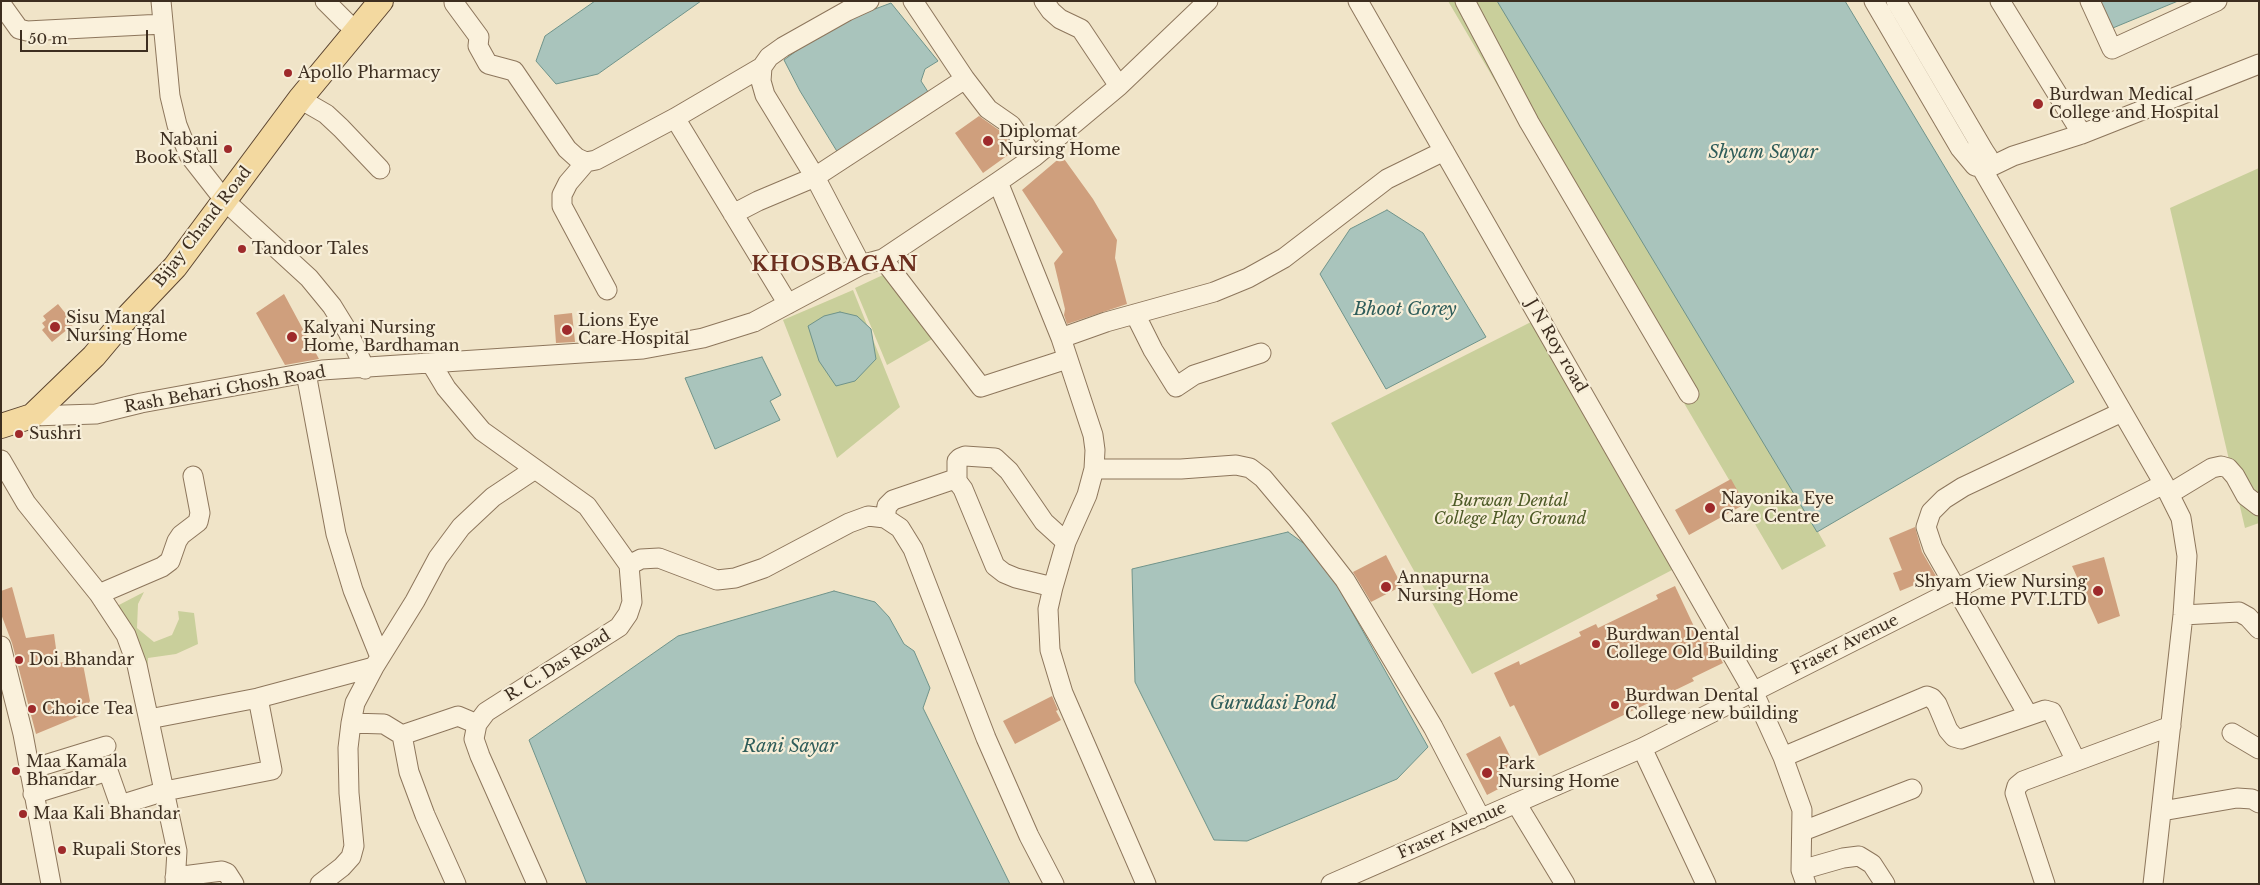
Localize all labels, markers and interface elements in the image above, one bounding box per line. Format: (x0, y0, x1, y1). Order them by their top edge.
scale bar (22, 20, 150, 52)
text: 50 m (28, 29, 68, 48)
place label: Apollo Pharmacy (298, 63, 440, 83)
marker: Apollo Pharmacy (282, 67, 294, 79)
place label: Burdwan Medical College and Hospital (2049, 85, 2219, 123)
marker: Burdwan Medical College and Hospital (2031, 97, 2045, 111)
place label: Diplomat Nursing Home (999, 122, 1120, 160)
place label: Nabani Book Stall (135, 130, 218, 168)
marker: Diplomat Nursing Home (981, 134, 995, 148)
water label: Shyam Sayar (1708, 142, 1818, 164)
marker: Nabani Book Stall (222, 143, 234, 155)
street label: Bijay Chand Road (150, 163, 256, 291)
place label: Tandoor Tales (252, 239, 369, 259)
marker: Tandoor Tales (236, 243, 248, 255)
district label: KHOSBAGAN (750, 252, 920, 278)
street label: J N Roy road (1521, 296, 1591, 396)
water label: Bhoot Gorey (1353, 299, 1457, 321)
place label: Sisu Mangal Nursing Home (66, 308, 187, 346)
place label: Lions Eye Care Hospital (578, 311, 689, 349)
place label: Kalyani Nursing Home, Bardhaman (303, 318, 459, 356)
marker: Sisu Mangal Nursing Home (48, 320, 62, 334)
marker: Lions Eye Care Hospital (560, 323, 574, 337)
marker: Kalyani Nursing Home, Bardhaman (285, 330, 299, 344)
street label: Rash Behari Ghosh Road (123, 363, 327, 417)
place label: Sushri (29, 424, 81, 444)
marker: Sushri (13, 428, 25, 440)
place label: Nayonika Eye Care Centre (1721, 489, 1834, 527)
park label: Burwan Dental College Play Ground (1434, 491, 1586, 529)
marker: Nayonika Eye Care Centre (1703, 501, 1717, 515)
place label: Annapurna Nursing Home (1397, 568, 1518, 606)
place label: Shyam View Nursing Home PVT.LTD (1915, 572, 2087, 610)
marker: Annapurna Nursing Home (1379, 580, 1393, 594)
marker: Shyam View Nursing Home PVT.LTD (2091, 584, 2105, 598)
street label: Fraser Avenue (1788, 611, 1902, 679)
place label: Burdwan Dental College Old Building (1606, 625, 1778, 663)
street label: R. C. Das Road (502, 626, 614, 706)
marker: Burdwan Dental College Old Building (1590, 638, 1602, 650)
place label: Doi Bhandar (29, 650, 134, 670)
marker: Doi Bhandar (13, 654, 25, 666)
place label: Burdwan Dental College new building (1625, 686, 1798, 724)
water label: Gurudasi Pond (1210, 693, 1336, 715)
place label: Choice Tea (42, 699, 133, 719)
marker: Burdwan Dental College new building (1609, 699, 1621, 711)
marker: Choice Tea (26, 703, 38, 715)
water label: Rani Sayar (743, 736, 837, 758)
place label: Maa Kamala Bhandar (26, 752, 127, 790)
place label: Park Nursing Home (1498, 754, 1619, 792)
marker: Maa Kamala Bhandar (10, 765, 22, 777)
marker: Park Nursing Home (1480, 766, 1494, 780)
street label: Fraser Avenue (1395, 799, 1509, 863)
place label: Maa Kali Bhandar (33, 804, 180, 824)
marker: Maa Kali Bhandar (17, 808, 29, 820)
place label: Rupali Stores (72, 840, 181, 860)
marker: Rupali Stores (56, 844, 68, 856)

